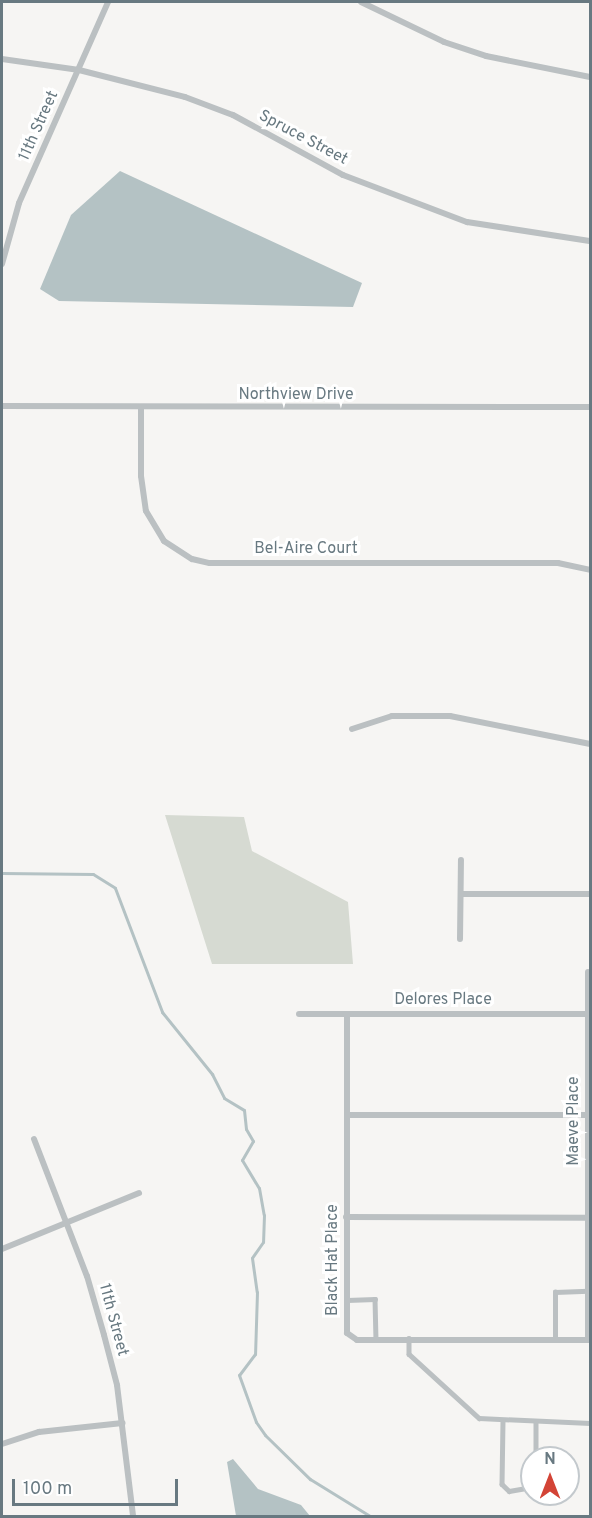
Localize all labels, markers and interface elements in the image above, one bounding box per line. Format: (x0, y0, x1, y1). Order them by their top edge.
street label: 11th Street (15, 88, 63, 164)
street label: Spruce Street (255, 107, 351, 169)
street label: Northview Drive (238, 385, 354, 405)
street label: Bel-Aire Court (254, 539, 358, 559)
street label: Delores Place (394, 990, 492, 1010)
street label: Maeve Place (564, 1076, 584, 1166)
street label: Black Hat Place (323, 1204, 343, 1316)
street label: 11th Street (94, 1282, 132, 1358)
north arrow (520, 1446, 580, 1506)
text: N (544, 1450, 556, 1470)
scale bar (15, 1467, 182, 1505)
text: 100 m (23, 1478, 72, 1501)

